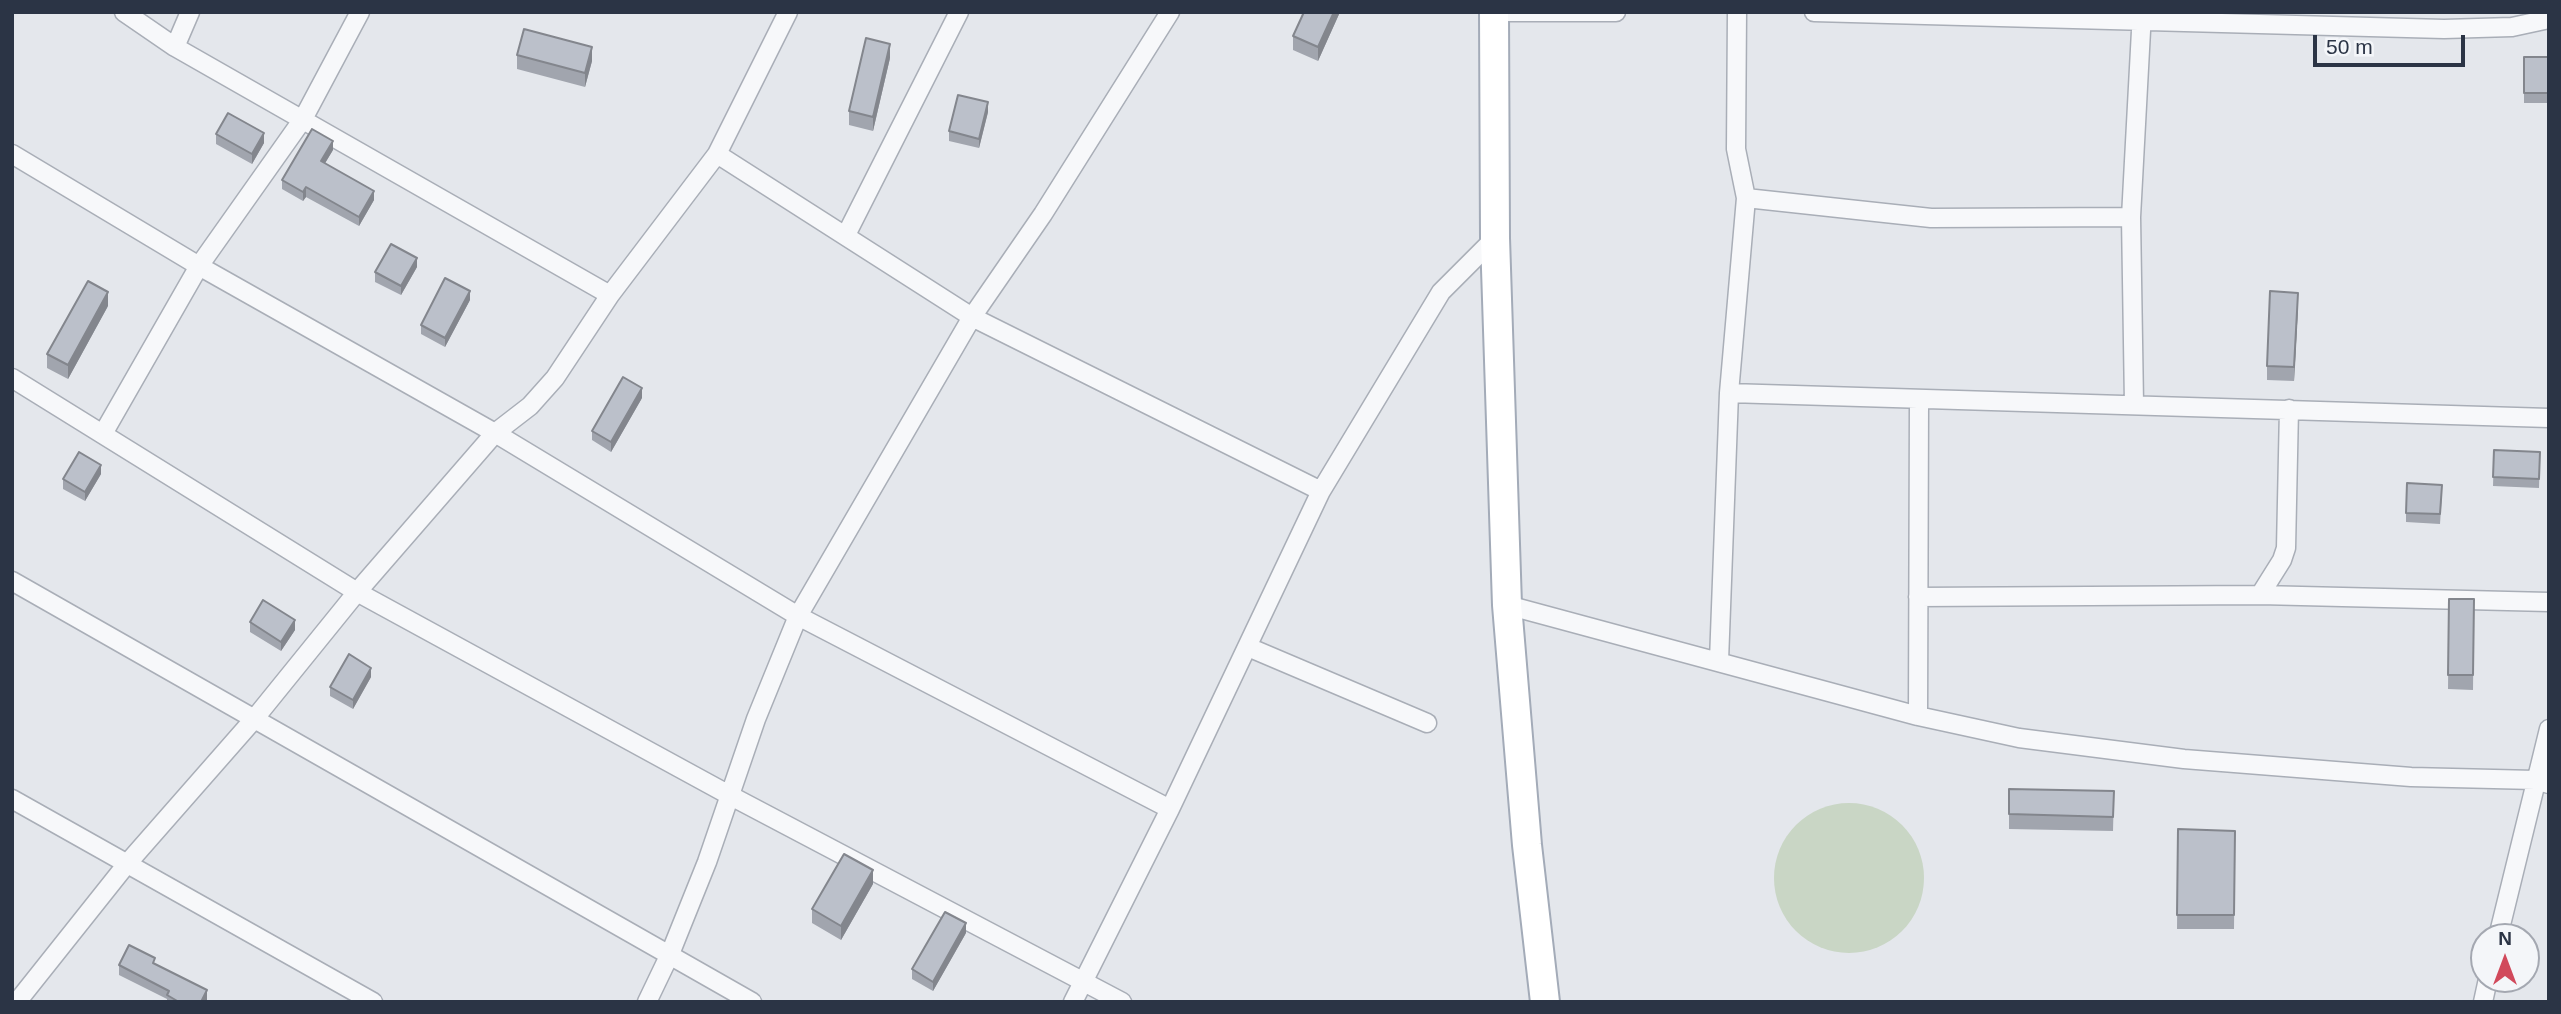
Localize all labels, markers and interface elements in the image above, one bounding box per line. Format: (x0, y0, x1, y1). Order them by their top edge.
scale bar (2316, 21, 2468, 65)
text: 50 m (2326, 35, 2373, 58)
north arrow (2470, 923, 2540, 993)
text: N (2498, 928, 2512, 949)

